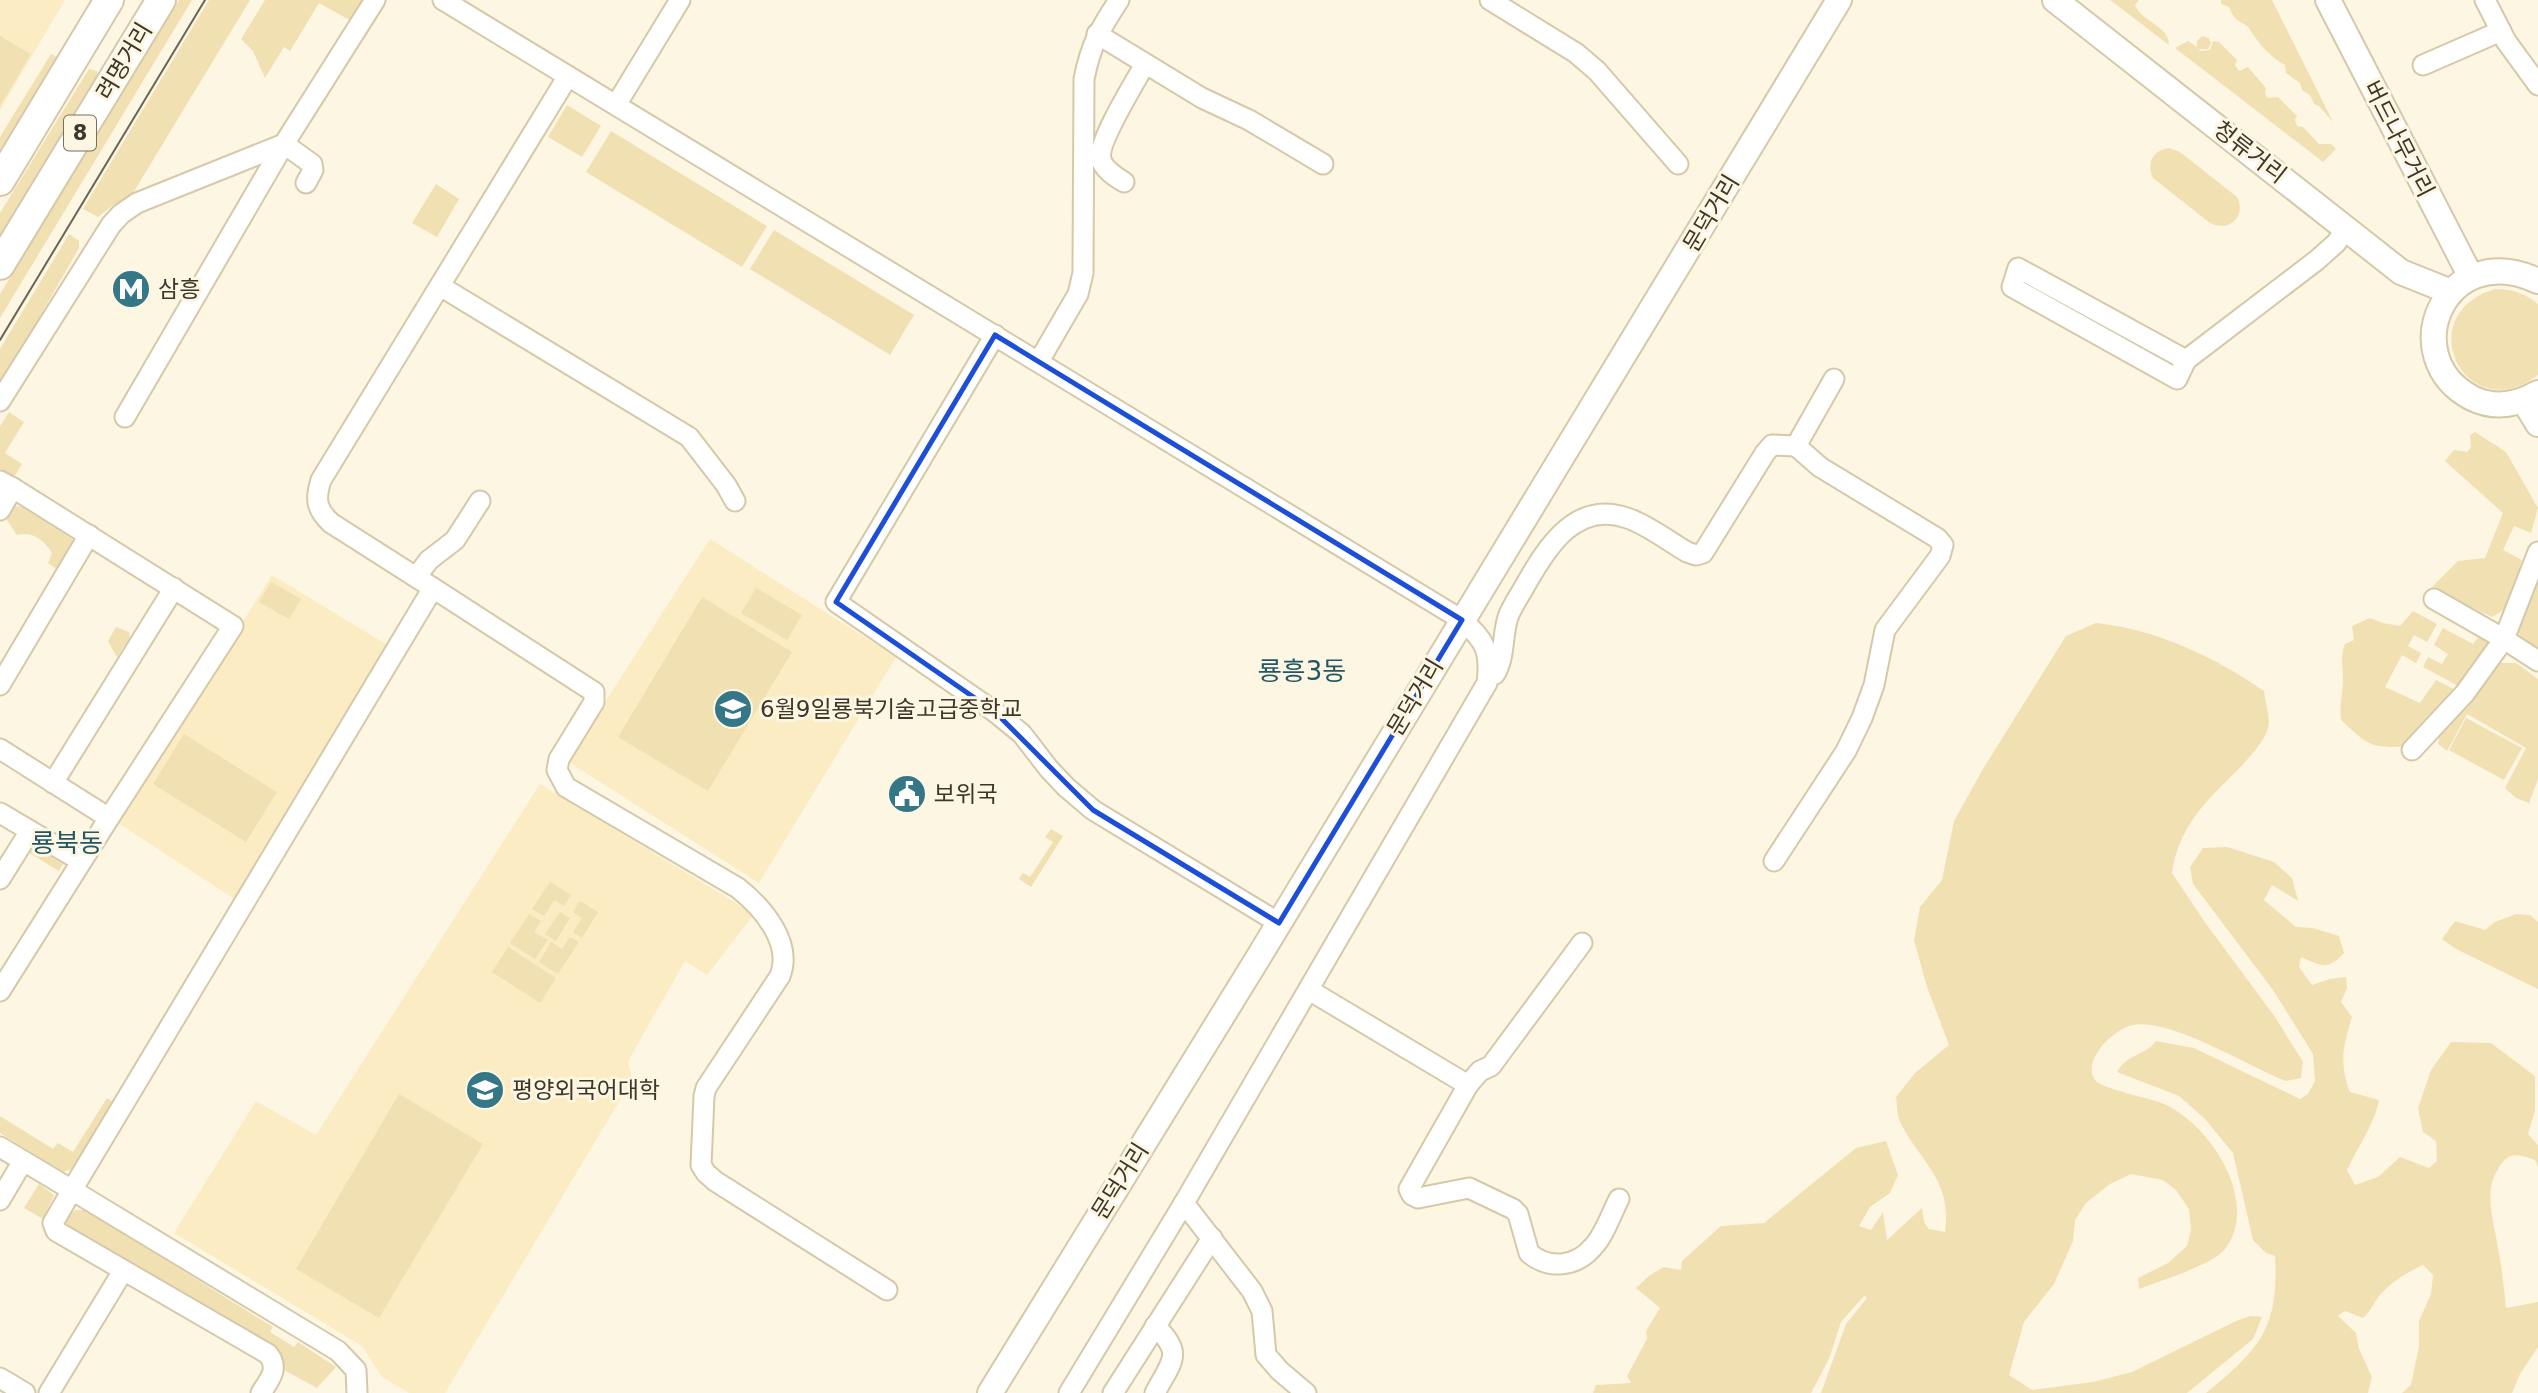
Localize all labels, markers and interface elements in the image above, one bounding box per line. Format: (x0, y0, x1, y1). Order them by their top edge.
street label: 려명거리 (91, 18, 157, 104)
street label: 버드나무거리 (2359, 77, 2439, 201)
road number: 8 (64, 116, 96, 150)
street label: 청류거리 (2209, 116, 2291, 188)
street label: 문덕거리 (1678, 170, 1744, 256)
metro station icon: 삼흥 (110, 268, 152, 310)
place label: 삼흥 (158, 276, 200, 302)
street label: 문덕거리 (1382, 654, 1448, 740)
district label: 룡흥3동 (1258, 656, 1346, 686)
school or university icon: 6월9일룡북기술고급중학교 (712, 688, 754, 730)
place label: 6월9일룡북기술고급중학교 (760, 696, 1022, 722)
public building icon: 보위국 (886, 773, 928, 815)
place label: 보위국 (934, 781, 997, 807)
district label: 룡북동 (31, 828, 103, 858)
school or university icon: 평양외국어대학 (464, 1069, 506, 1111)
place label: 평양외국어대학 (512, 1077, 660, 1103)
street label: 문덕거리 (1087, 1138, 1153, 1224)

